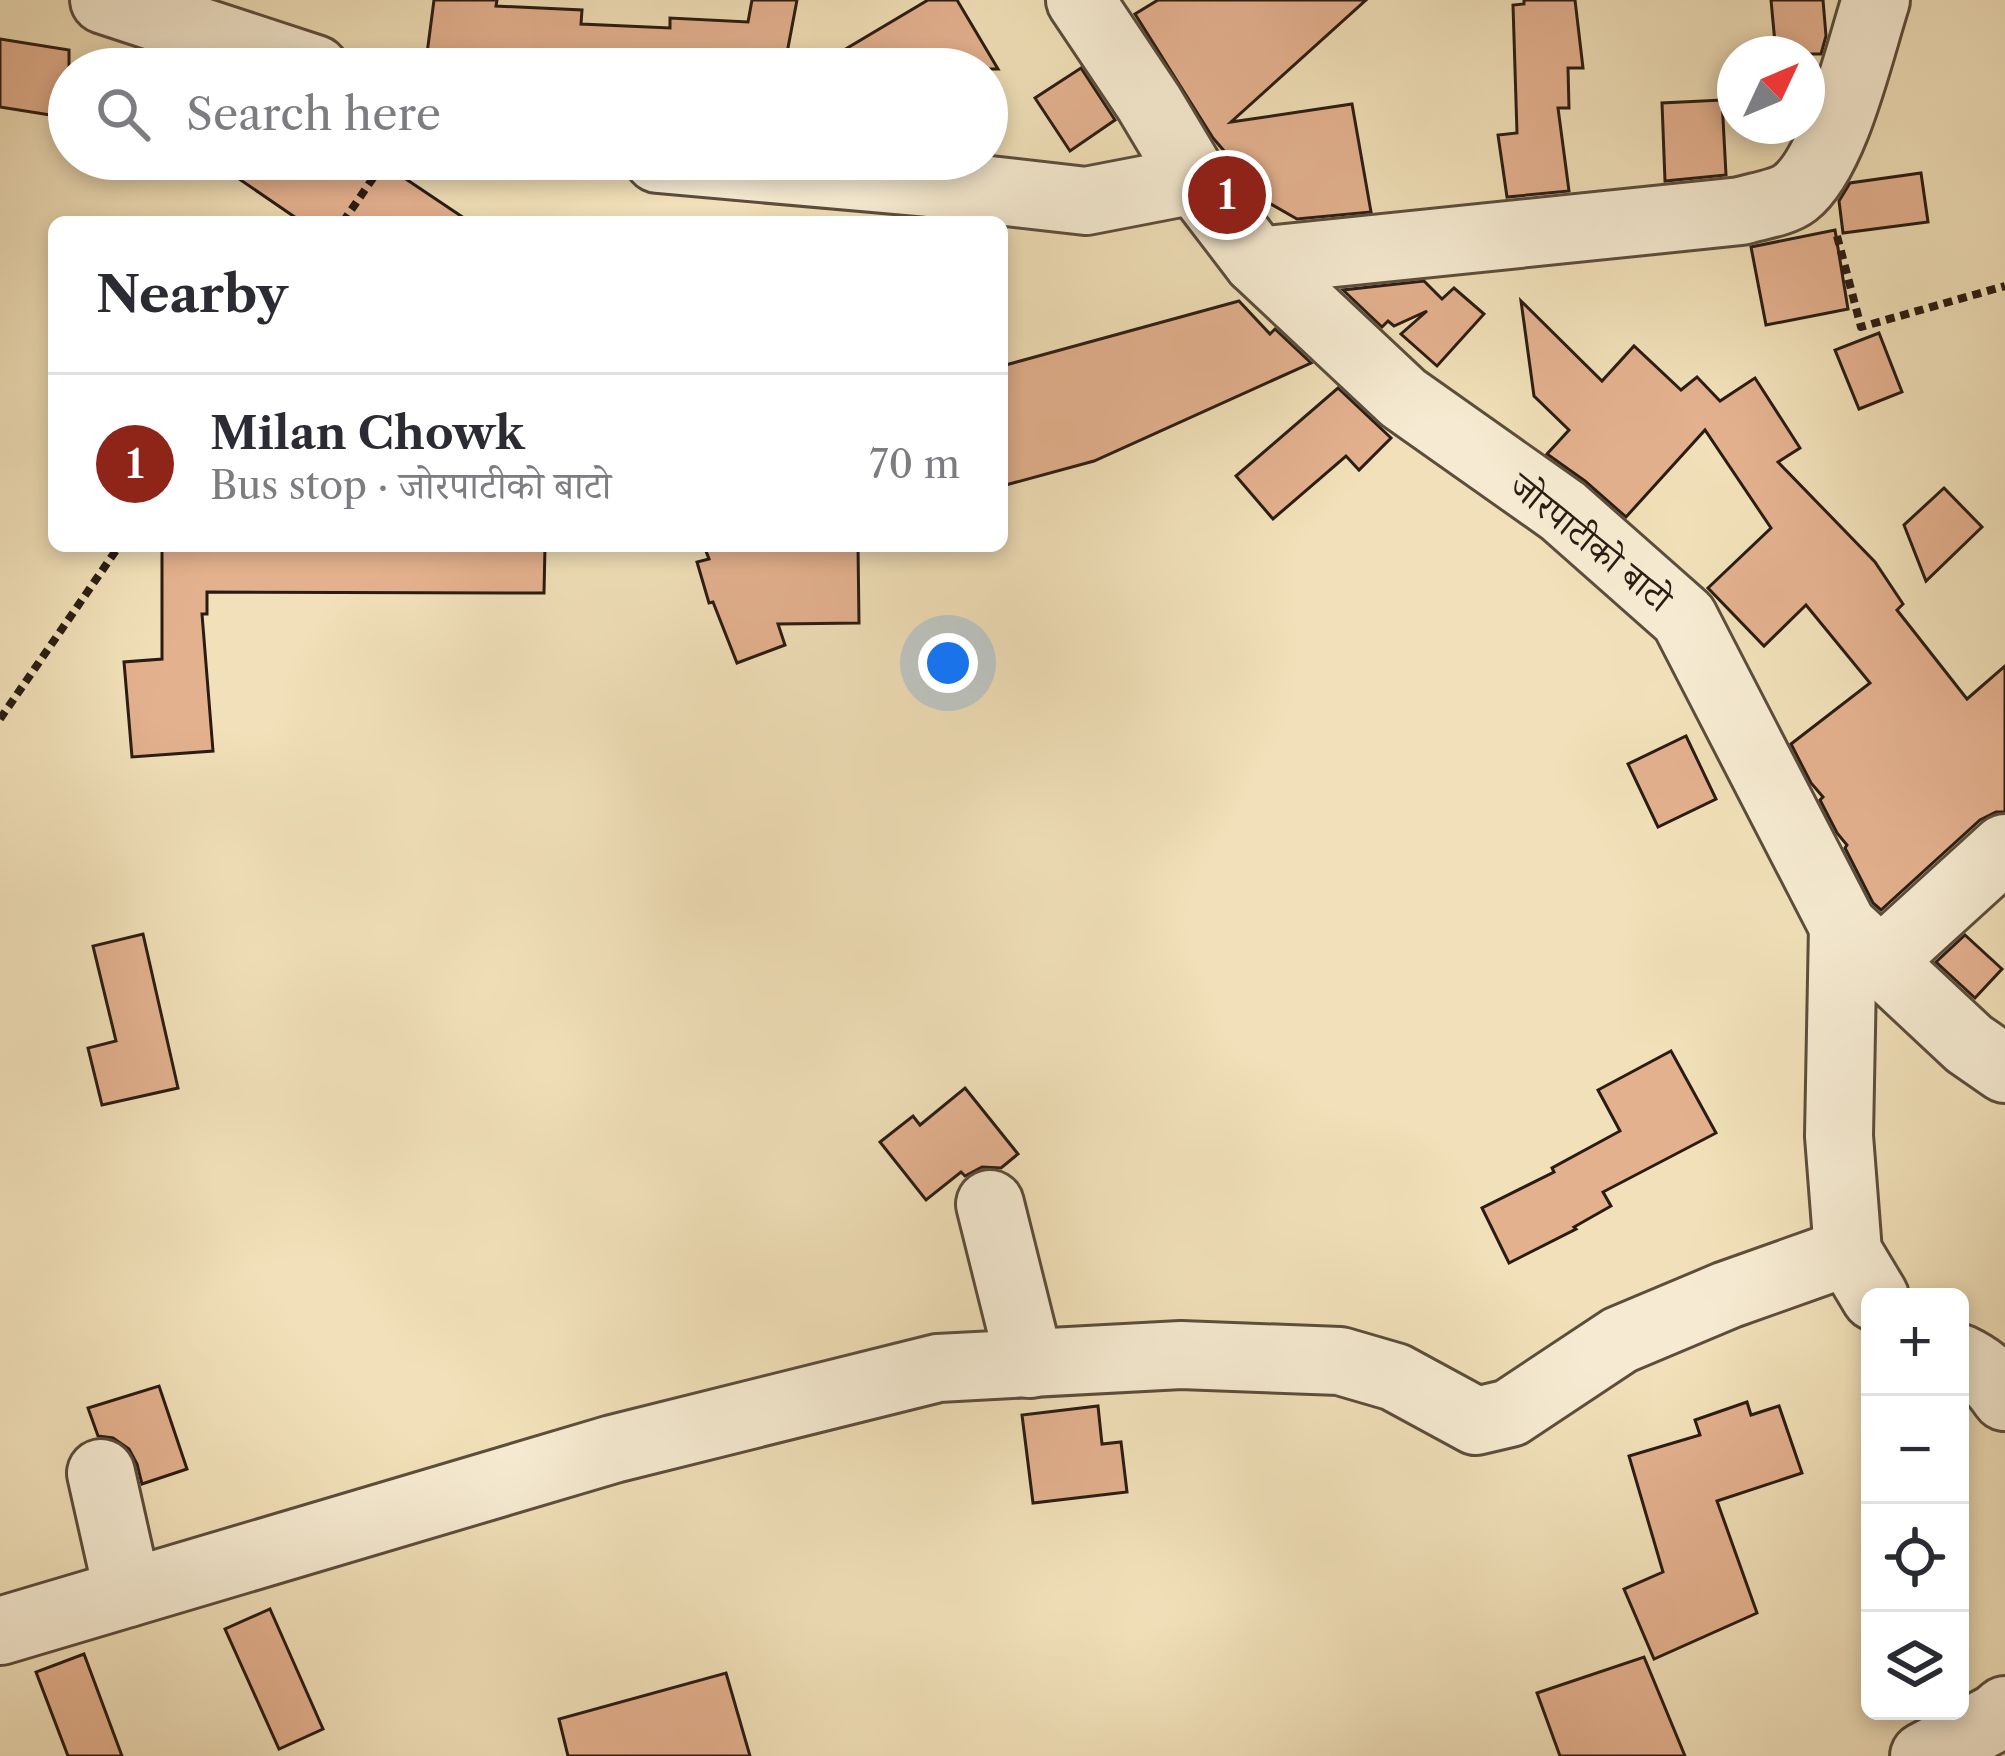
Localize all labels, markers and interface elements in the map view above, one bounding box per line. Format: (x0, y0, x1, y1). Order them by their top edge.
north arrow (1717, 36, 1825, 144)
search box (48, 48, 1008, 180)
icon: search (90, 81, 156, 147)
text: Search here (186, 86, 441, 142)
pin: 1 (1188, 150, 1266, 240)
text: Nearby (96, 263, 288, 325)
text: Milan Chowk (210, 405, 525, 461)
text: 1 (126, 440, 144, 488)
text: 70 m (869, 440, 960, 488)
text: Bus stop · जोरपाटीको बाटो (210, 461, 611, 509)
street label: जोरपाटीको बाटो (1499, 462, 1683, 622)
your location (918, 633, 978, 693)
map controls (1861, 1288, 1969, 1720)
button: + (1861, 1288, 1969, 1396)
button: − (1861, 1396, 1969, 1504)
button: locate (1861, 1504, 1969, 1612)
button: layers (1861, 1612, 1969, 1720)

